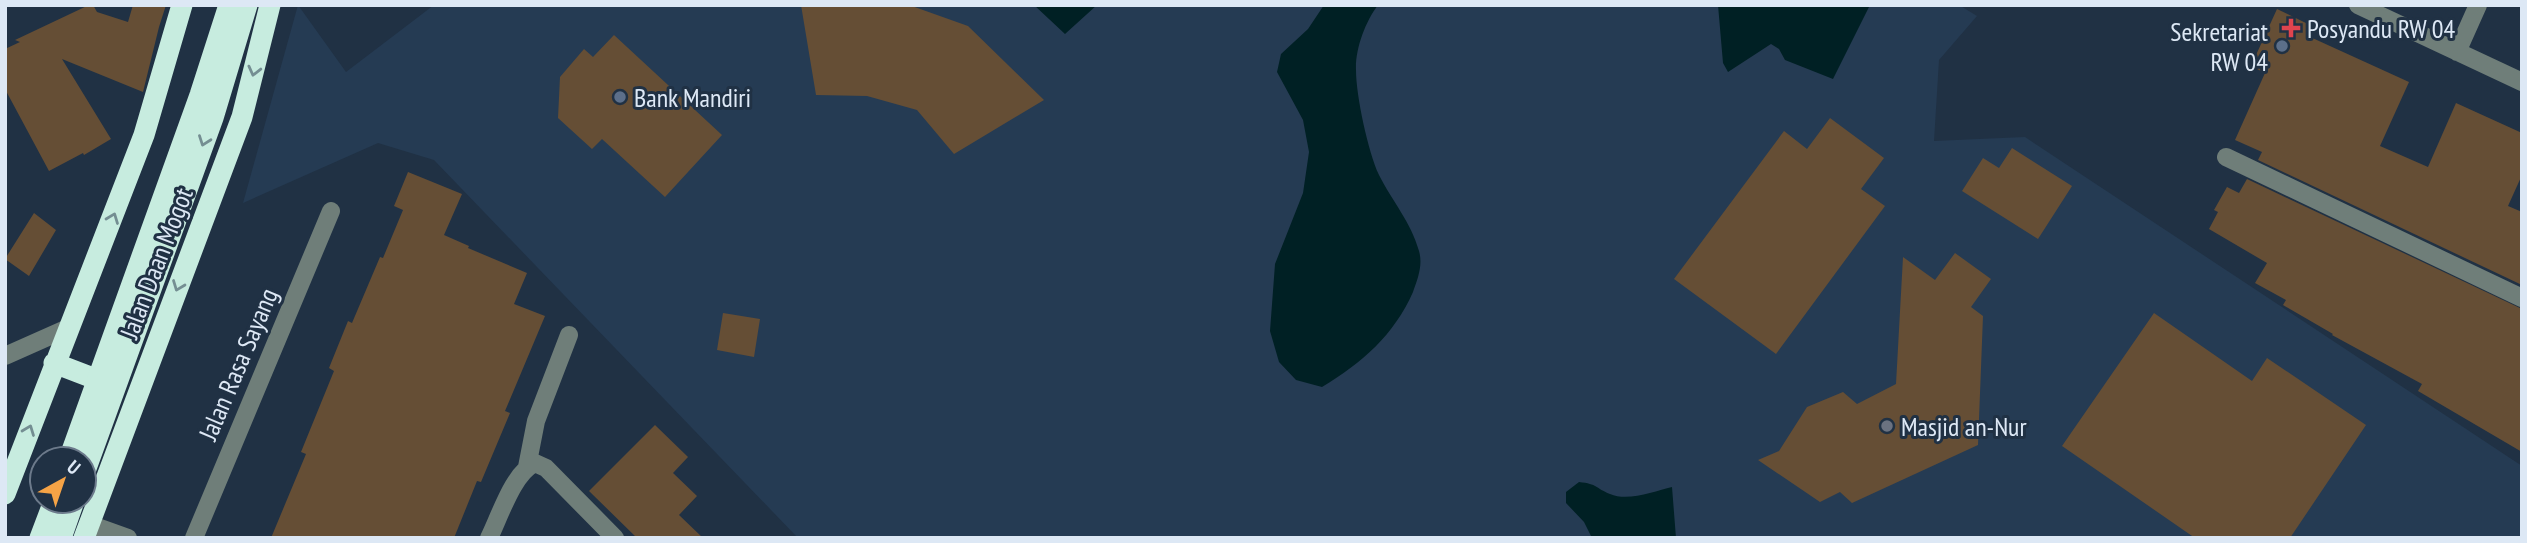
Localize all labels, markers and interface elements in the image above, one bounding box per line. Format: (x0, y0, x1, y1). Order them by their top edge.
place label: Posyandu RW 04 (2307, 12, 2455, 45)
place label: Sekretariat RW 04 (2170, 15, 2268, 78)
marker: Posyandu RW 04 (2281, 18, 2301, 38)
marker: Sekretariat RW 04 (2274, 38, 2290, 54)
one-way arrow (248, 65, 262, 77)
place label: Bank Mandiri (634, 81, 751, 114)
marker: Bank Mandiri (612, 89, 628, 105)
one-way arrow (199, 134, 213, 146)
street label: Jalan Daan Mogot (112, 183, 200, 344)
one-way arrow (104, 212, 118, 224)
one-way arrow (172, 279, 186, 291)
street label: Jalan Rasa Sayang (191, 283, 285, 446)
place label: Masjid an-Nur (1901, 410, 2027, 443)
marker: Masjid an-Nur (1879, 418, 1895, 434)
one-way arrow (21, 424, 35, 436)
north arrow (28, 445, 98, 515)
text: U (62, 455, 85, 479)

